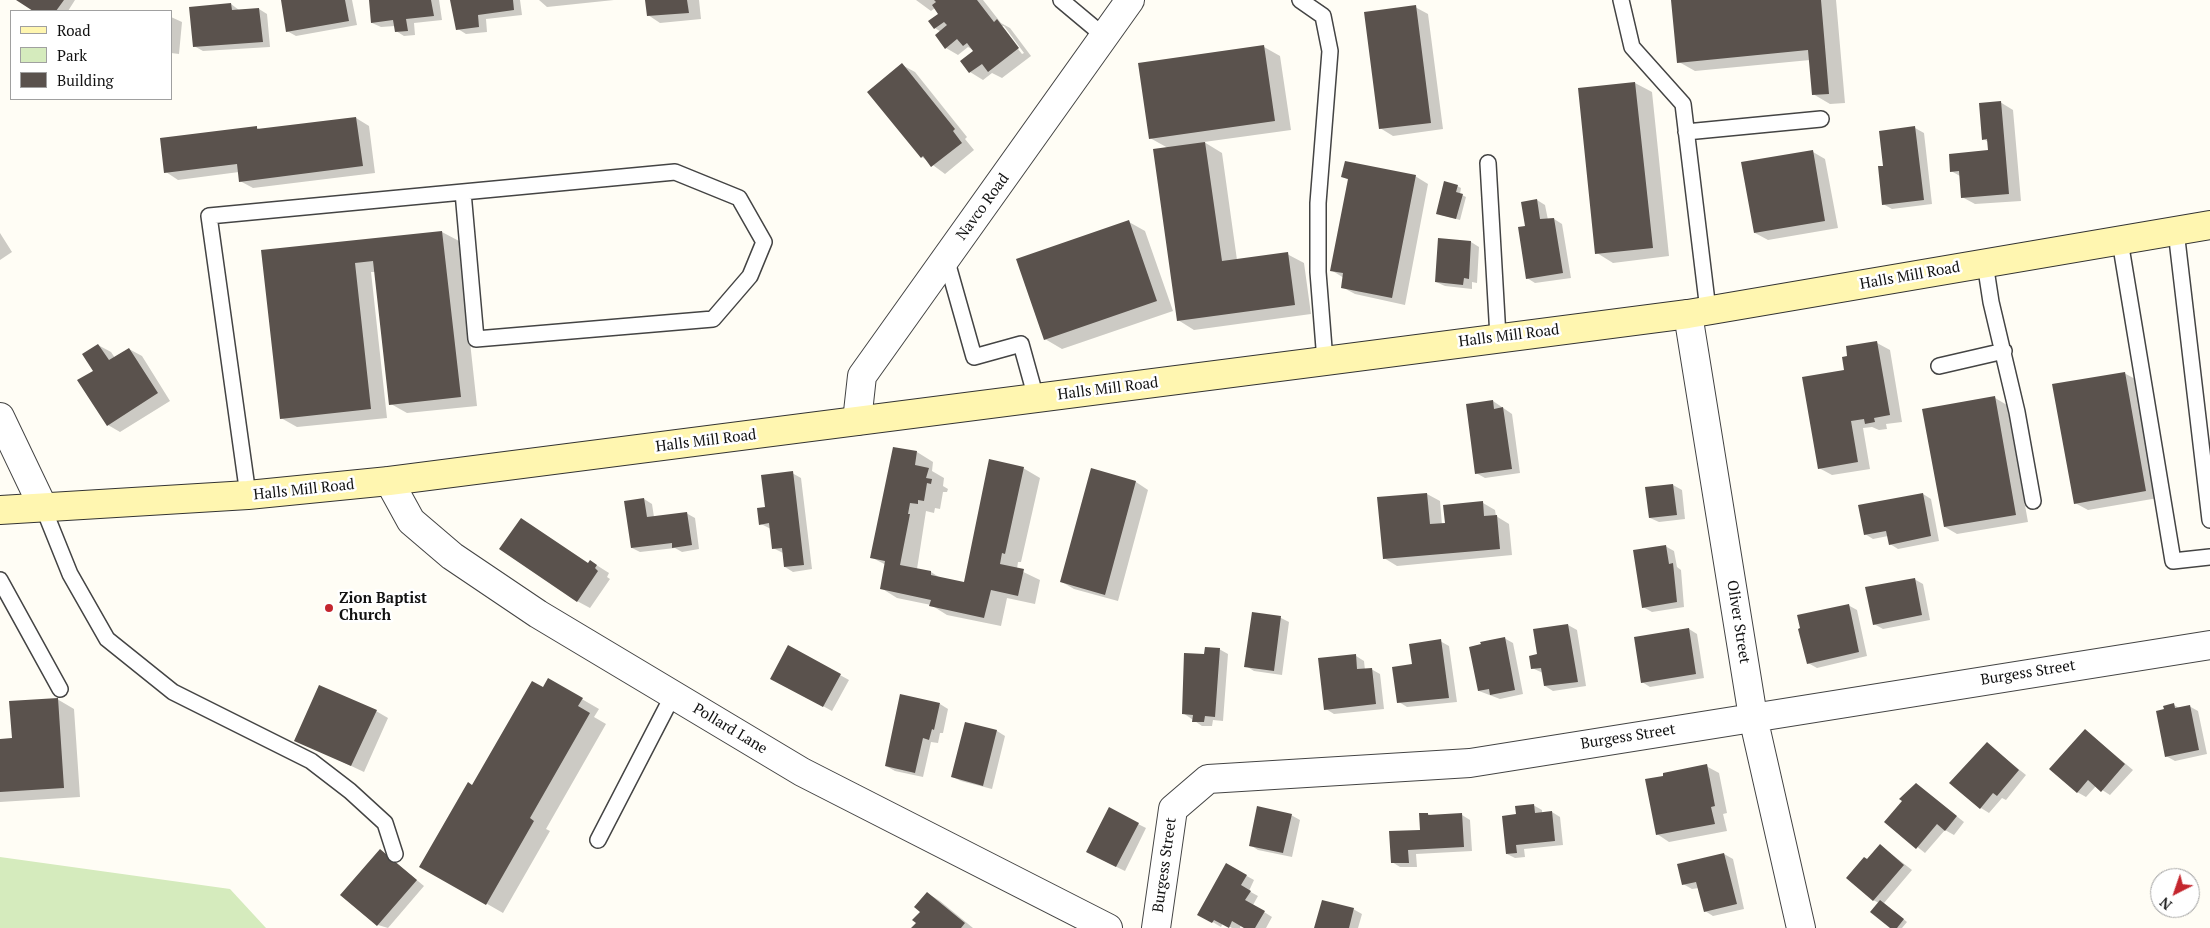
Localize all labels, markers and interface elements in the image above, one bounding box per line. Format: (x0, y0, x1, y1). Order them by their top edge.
legend (10, 10, 172, 100)
text: Road (57, 20, 90, 40)
text: Park (57, 45, 87, 65)
text: Building (57, 70, 114, 90)
street label: Navco Road (953, 170, 1013, 244)
street label: Halls Mill Road (1859, 258, 1961, 294)
street label: Halls Mill Road (1458, 321, 1560, 351)
street label: Halls Mill Road (1057, 374, 1159, 404)
street label: Halls Mill Road (655, 426, 757, 456)
street label: Halls Mill Road (253, 476, 355, 504)
street label: Oliver Street (1723, 579, 1753, 665)
place label: Zion Baptist Church (339, 590, 427, 625)
marker: Zion Baptist Church (323, 602, 335, 614)
street label: Burgess Street (1979, 657, 2077, 689)
street label: Pollard Lane (690, 700, 770, 758)
street label: Burgess Street (1579, 721, 1677, 753)
street label: Burgess Street (1149, 816, 1181, 914)
north arrow (2150, 868, 2200, 918)
text: N (2155, 893, 2176, 915)

